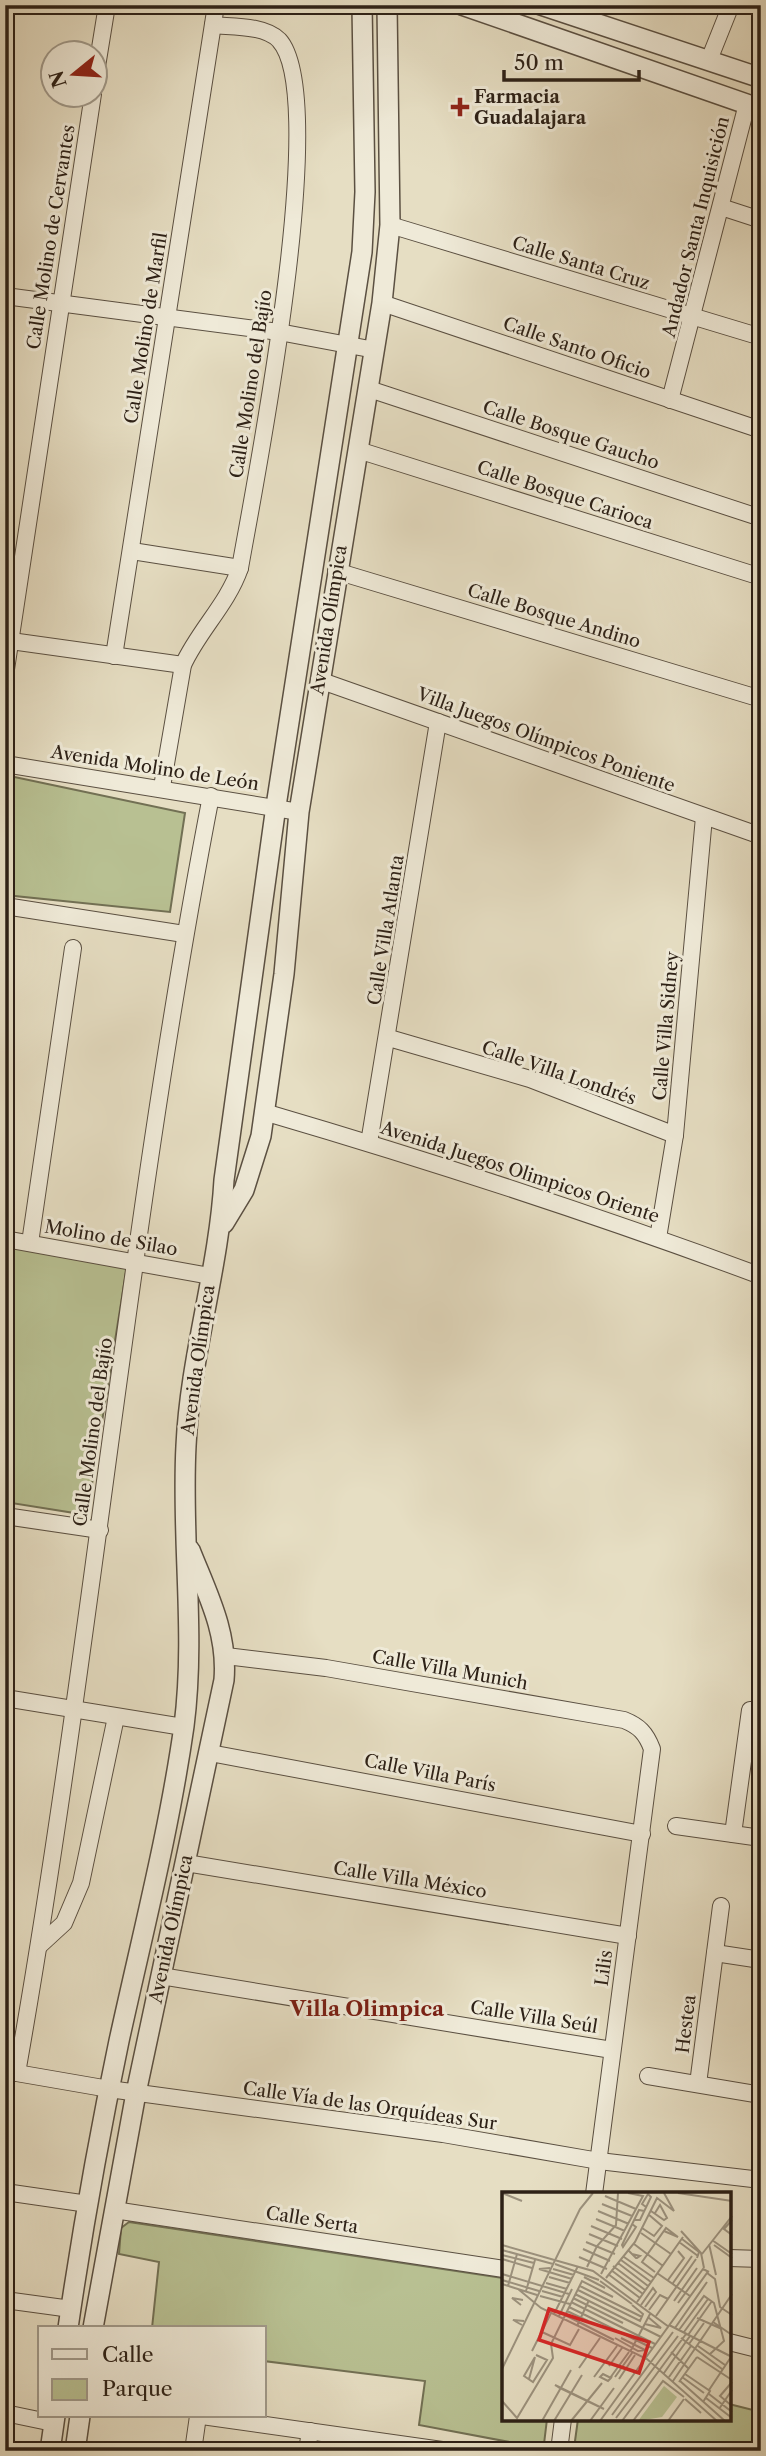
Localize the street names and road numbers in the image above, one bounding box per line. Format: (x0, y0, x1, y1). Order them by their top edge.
street label: Andador Santa Inquisición (658, 114, 734, 341)
street label: Calle Molino de Cervantes (22, 123, 80, 351)
street label: Calle Molino de Marfil (120, 231, 172, 425)
street label: Calle Santa Cruz (510, 232, 652, 294)
street label: Calle Molino del Bajío (225, 288, 277, 480)
street label: Calle Santo Oficio (500, 312, 654, 384)
street label: Calle Bosque Gaucho (480, 396, 662, 474)
street label: Calle Bosque Carioca (474, 456, 656, 534)
street label: Avenida Olímpica (306, 543, 352, 697)
street label: Calle Bosque Andino (465, 579, 643, 653)
street label: Villa Juegos Olímpicos Poniente (413, 683, 678, 797)
street label: Avenida Molino de León (49, 741, 260, 795)
street label: Calle Villa Atlanta (363, 853, 409, 1007)
street label: Calle Villa Sidney (649, 949, 684, 1102)
street label: Calle Villa Londrés (479, 1036, 639, 1110)
street label: Avenida Juegos Olimpicos Oriente (377, 1116, 662, 1228)
street label: Molino de Silao (43, 1215, 179, 1261)
street label: Avenida Olímpica (176, 1283, 219, 1437)
street label: Calle Molino del Bajío (69, 1336, 117, 1528)
street label: Calle Villa Munich (370, 1645, 530, 1695)
street label: Calle Villa París (362, 1749, 498, 1797)
street label: Avenida Olímpica (144, 1852, 198, 2006)
street label: Calle Villa México (332, 1857, 488, 1903)
street label: Lilis (591, 1949, 617, 1987)
street label: Hestea (672, 1993, 701, 2055)
street label: Calle Villa Seúl (469, 1996, 599, 2038)
street label: Calle Vía de las Orquídeas Sur (242, 2077, 499, 2135)
street label: Calle Serta (264, 2202, 360, 2238)

